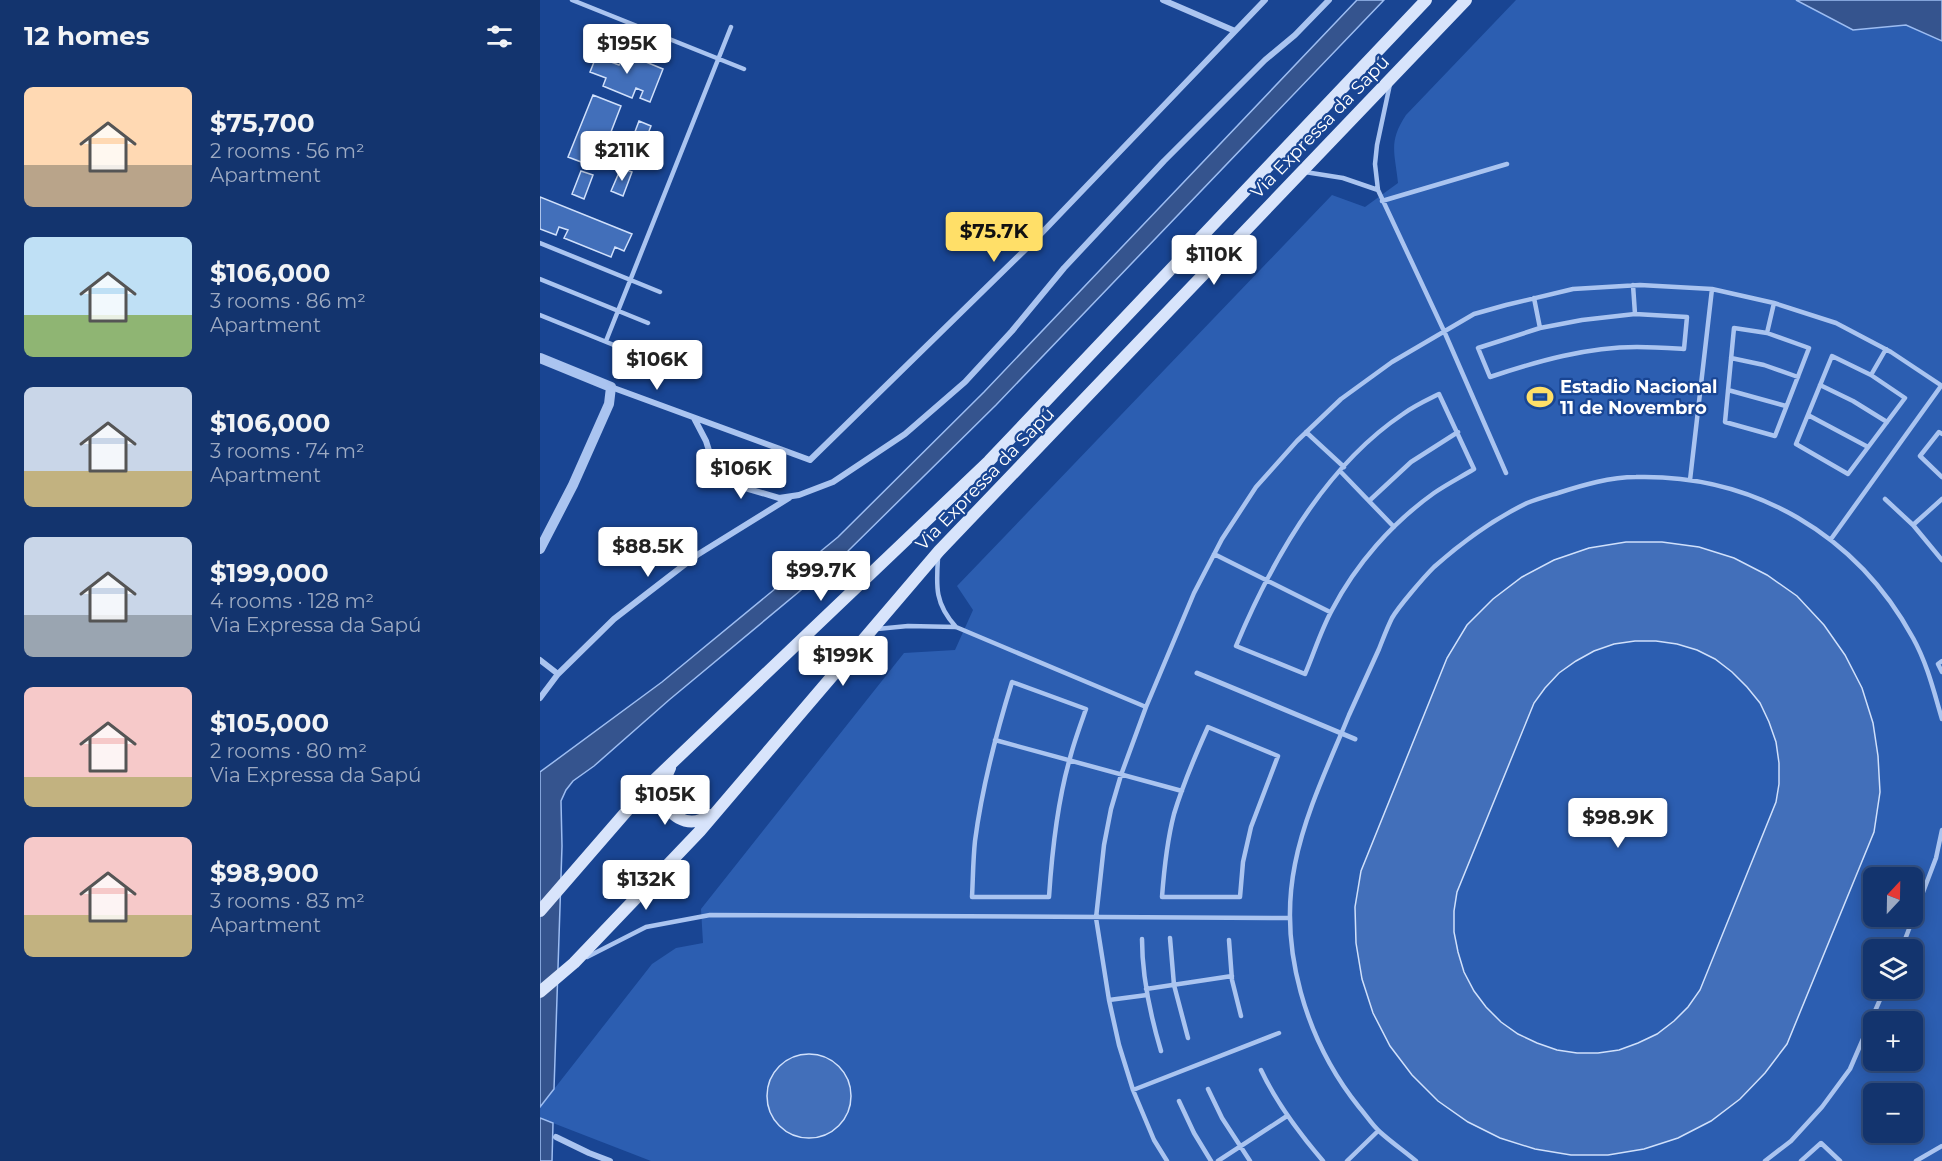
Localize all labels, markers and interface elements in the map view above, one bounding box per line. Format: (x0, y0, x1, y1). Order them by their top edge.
text: 12 homes (24, 20, 150, 52)
icon: filters (483, 20, 516, 53)
pin: $195K (585, 24, 669, 75)
text: $195K (597, 31, 657, 55)
street label: Via Expressa da Sapú (1246, 51, 1394, 203)
text: $75,700 (210, 107, 315, 139)
icon: home (72, 111, 144, 183)
pin: $211K (580, 131, 664, 182)
text: $211K (594, 138, 650, 162)
text: 2 rooms · 56 m² (210, 139, 365, 163)
text: Apartment (210, 163, 321, 187)
pin: $75.7K (945, 212, 1043, 263)
text: $75.7K (960, 219, 1028, 243)
pin: $110K (1172, 235, 1256, 286)
text: $110K (1186, 242, 1242, 266)
text: $106,000 (210, 257, 330, 289)
icon: home (72, 261, 144, 333)
text: 3 rooms · 86 m² (210, 289, 366, 313)
text: Apartment (210, 313, 321, 337)
pin: $106K (615, 340, 699, 391)
text: $106K (626, 347, 688, 371)
place label: Estadio Nacional 11 de Novembro (1560, 376, 1717, 419)
sports icon: Estadio Nacional 11 de Novembro (1525, 382, 1555, 412)
street label: Via Expressa da Sapú (911, 403, 1059, 555)
text: $106,000 (210, 407, 330, 439)
icon: home (72, 411, 144, 483)
text: 3 rooms · 74 m² (210, 439, 365, 463)
pin: $106K (699, 449, 783, 500)
text: $106K (710, 456, 772, 480)
text: Apartment (210, 463, 321, 487)
pin: $88.5K (599, 527, 697, 578)
text: $88.5K (612, 534, 684, 558)
pin: $99.7K (772, 551, 870, 602)
text: $199,000 (210, 557, 329, 589)
text: $99.7K (786, 558, 856, 582)
icon: home (72, 561, 144, 633)
text: 4 rooms · 128 m² (210, 589, 374, 613)
text: Via Expressa da Sapú (210, 613, 421, 637)
pin: $199K (801, 636, 885, 687)
text: $199K (813, 643, 873, 667)
text: $105,000 (210, 707, 329, 739)
icon: home (72, 711, 144, 783)
text: 2 rooms · 80 m² (210, 739, 367, 763)
text: Via Expressa da Sapú (210, 763, 421, 787)
pin: $105K (623, 775, 707, 826)
text: $105K (635, 782, 695, 806)
pin: $98.9K (1569, 798, 1667, 849)
text: $98.9K (1582, 805, 1654, 829)
text: $98,900 (210, 857, 319, 889)
pin: $132K (604, 860, 688, 911)
icon: home (72, 861, 144, 933)
text: $132K (617, 867, 675, 891)
north arrow (1863, 867, 1923, 927)
map controls (1863, 867, 1923, 1143)
text: 3 rooms · 83 m² (210, 889, 365, 913)
text: Apartment (210, 913, 321, 937)
button: layers (1863, 939, 1923, 999)
button: + (1863, 1011, 1923, 1071)
button: − (1863, 1083, 1923, 1143)

